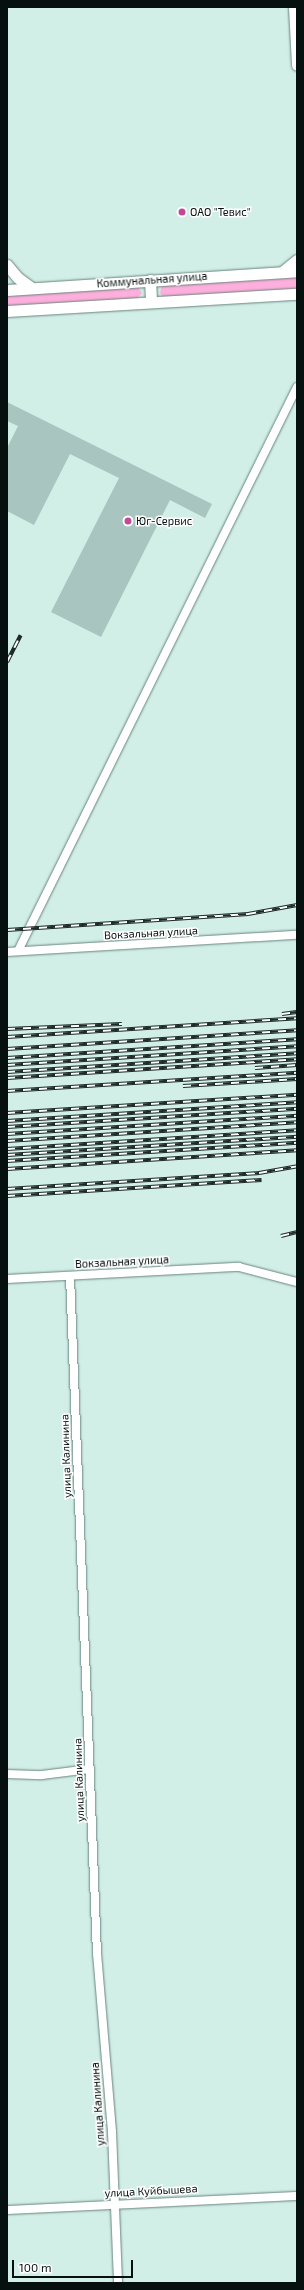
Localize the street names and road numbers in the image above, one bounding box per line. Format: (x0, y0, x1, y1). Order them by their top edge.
street label: Коммунальная улица (96, 270, 208, 290)
street label: Вокзальная улица (104, 924, 198, 942)
street label: Вокзальная улица (75, 1253, 169, 1271)
street label: улица Калинина (58, 1414, 74, 1498)
street label: улица Калинина (71, 1738, 87, 1822)
street label: улица Калинина (88, 2062, 108, 2146)
street label: улица Куйбышева (104, 2182, 198, 2200)

